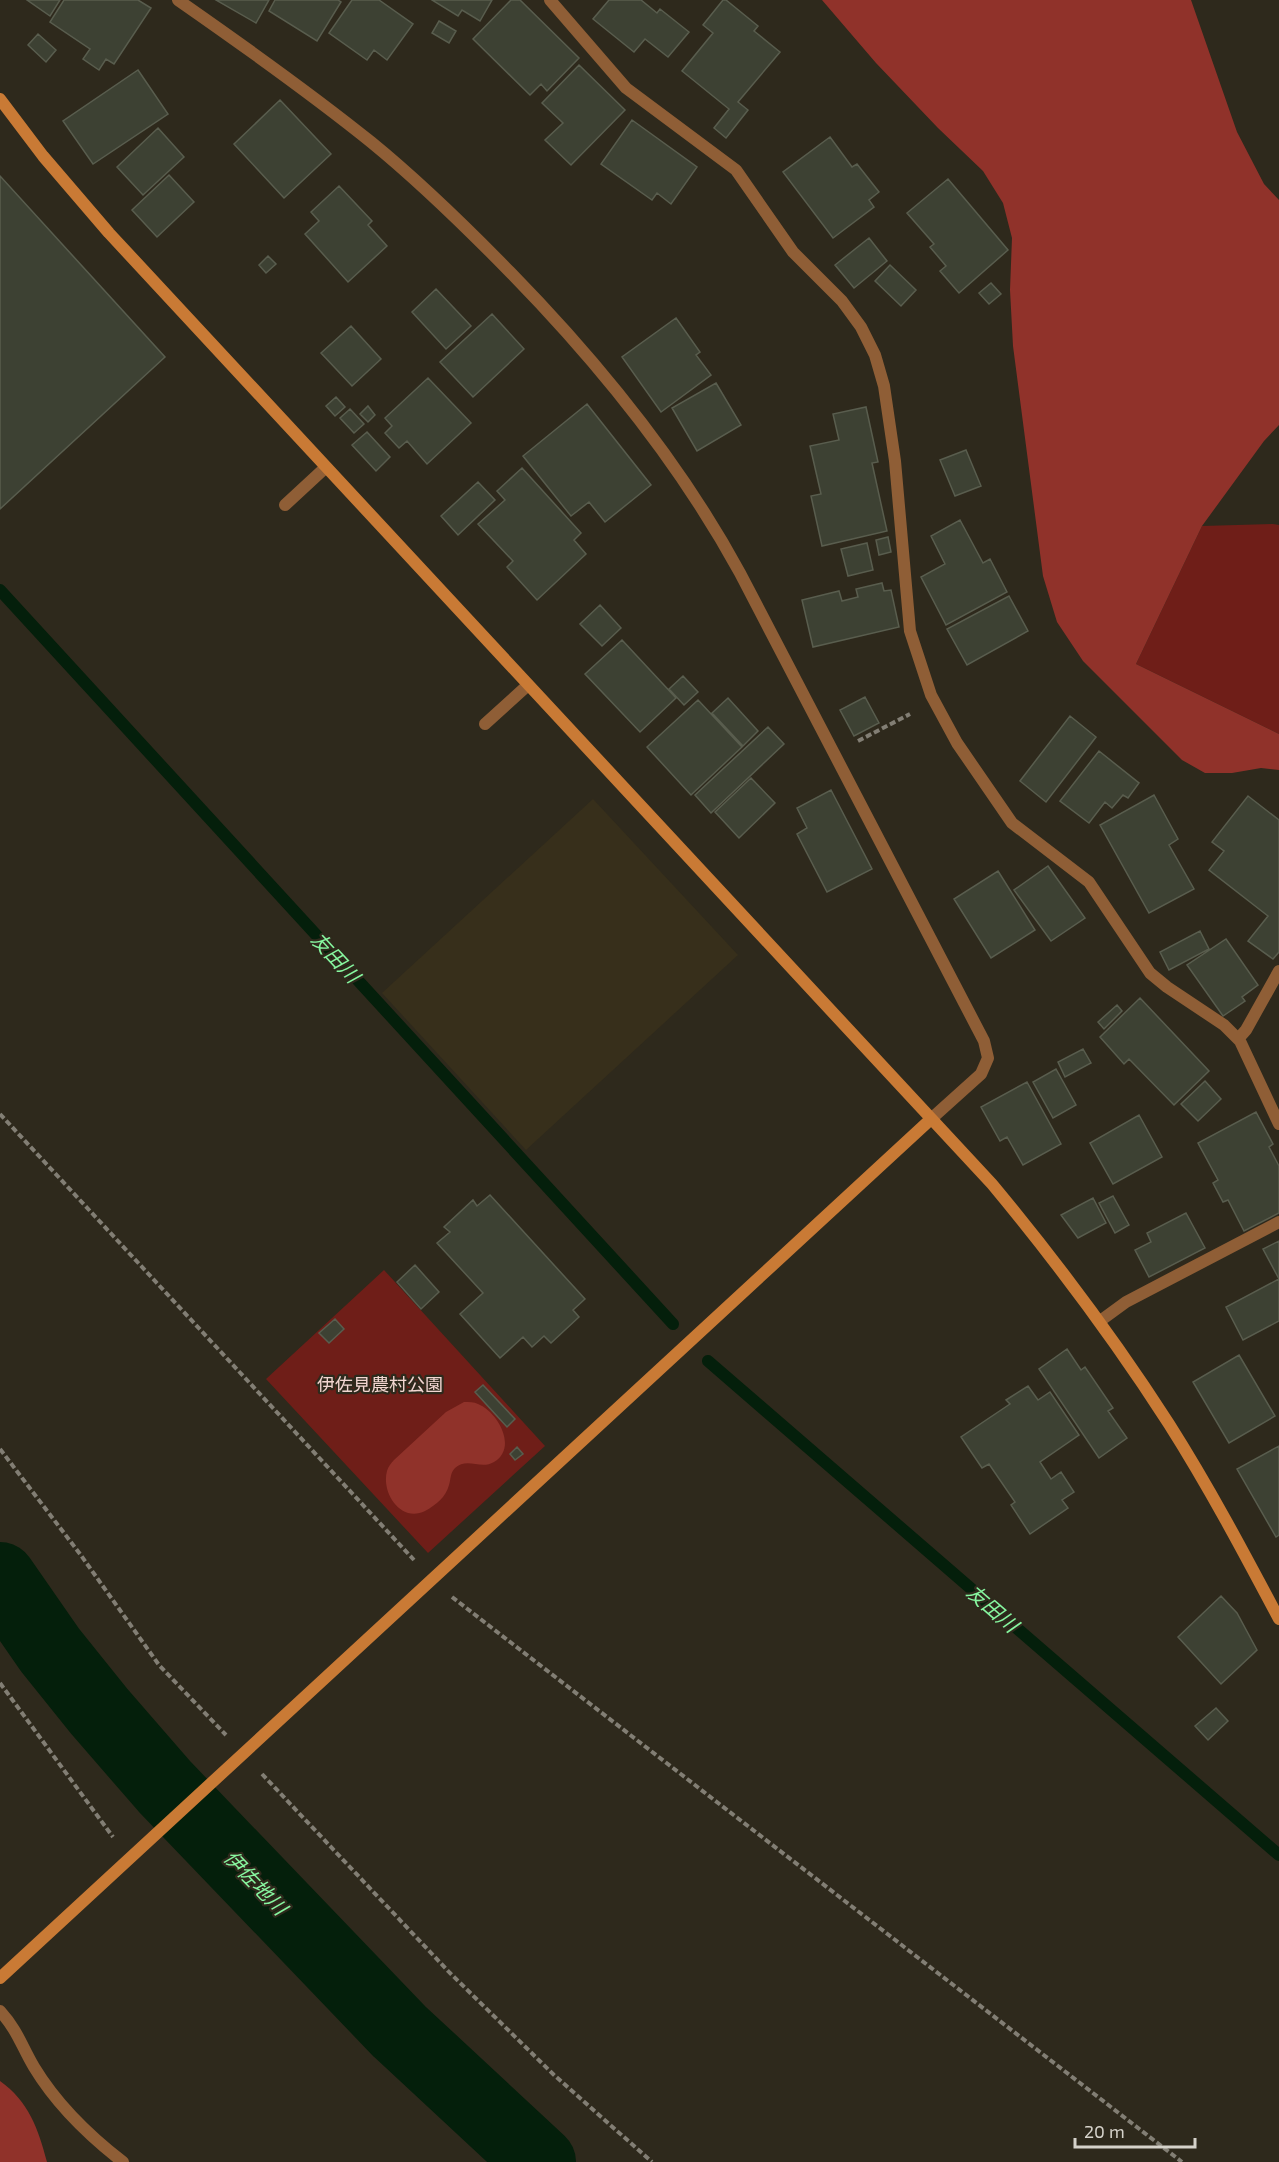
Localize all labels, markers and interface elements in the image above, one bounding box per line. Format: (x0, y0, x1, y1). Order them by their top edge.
water label: 友田川 (307, 927, 367, 989)
park label: 伊佐見農村公園 (317, 1373, 443, 1395)
water label: 友田川 (962, 1579, 1025, 1638)
water label: 伊佐地川 (220, 1845, 294, 1921)
scale bar (1075, 2111, 1195, 2149)
text: 20 m (1084, 2120, 1125, 2142)

